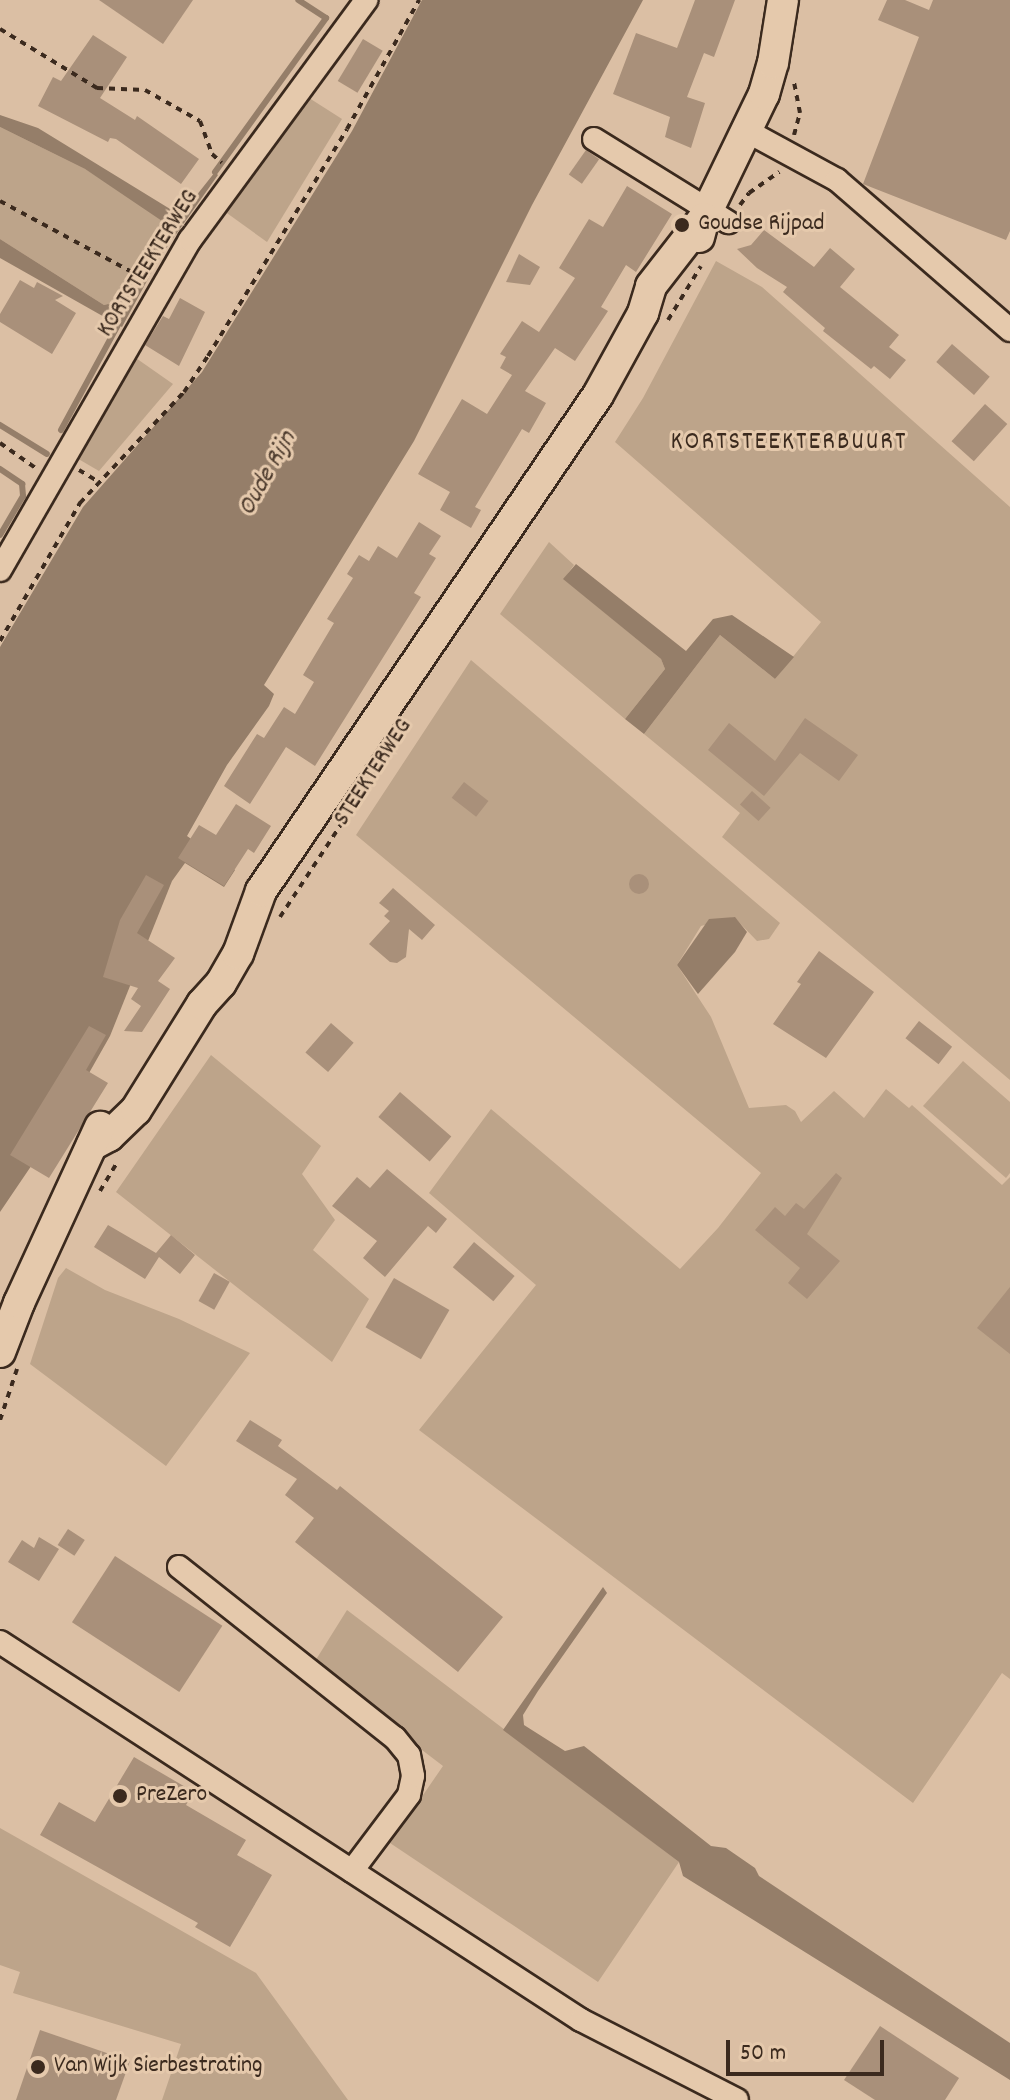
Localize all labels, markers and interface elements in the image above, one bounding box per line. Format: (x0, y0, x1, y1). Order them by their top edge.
street label: KORTSTEEKTERWEG (92, 185, 206, 343)
place label: Goudse Rijpad (698, 211, 825, 239)
marker: Goudse Rijpad (673, 216, 691, 234)
water label: Oude Rijn (232, 426, 304, 522)
district label: KORTSTEEKTERBUURT (671, 427, 907, 459)
street label: STEEKTERWEG (329, 714, 419, 832)
place label: PreZero (136, 1782, 207, 1810)
marker: PreZero (111, 1787, 129, 1805)
scale bar (730, 2024, 888, 2074)
text: 50 m (740, 2037, 786, 2071)
place label: Van Wijk Sierbestrating (54, 2053, 263, 2081)
marker: Van Wijk Sierbestrating (29, 2058, 47, 2076)

